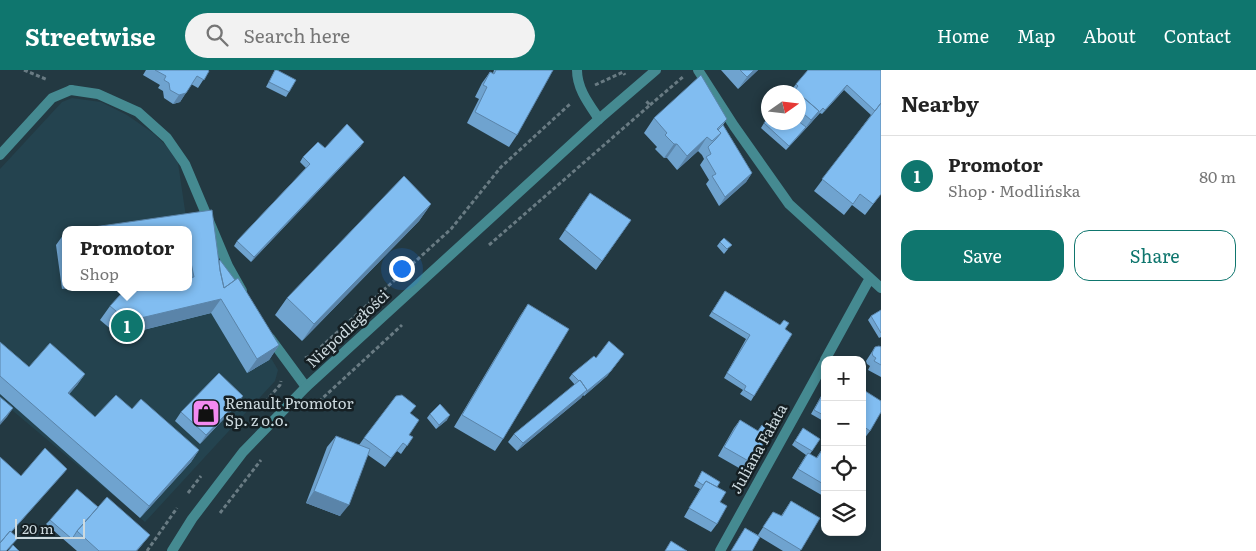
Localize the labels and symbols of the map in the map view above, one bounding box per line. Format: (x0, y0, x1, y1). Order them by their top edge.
north arrow (761, 85, 806, 130)
your location (389, 256, 415, 282)
street label: Niepodległości (301, 283, 393, 372)
pin: 1 (111, 307, 143, 345)
place label: Renault Promotor Sp. z o.o. (225, 391, 354, 431)
shop icon: Renault Promotor Sp. z o.o. (191, 398, 221, 428)
street label: Juliana Fałata (723, 398, 792, 497)
scale bar (15, 516, 85, 539)

